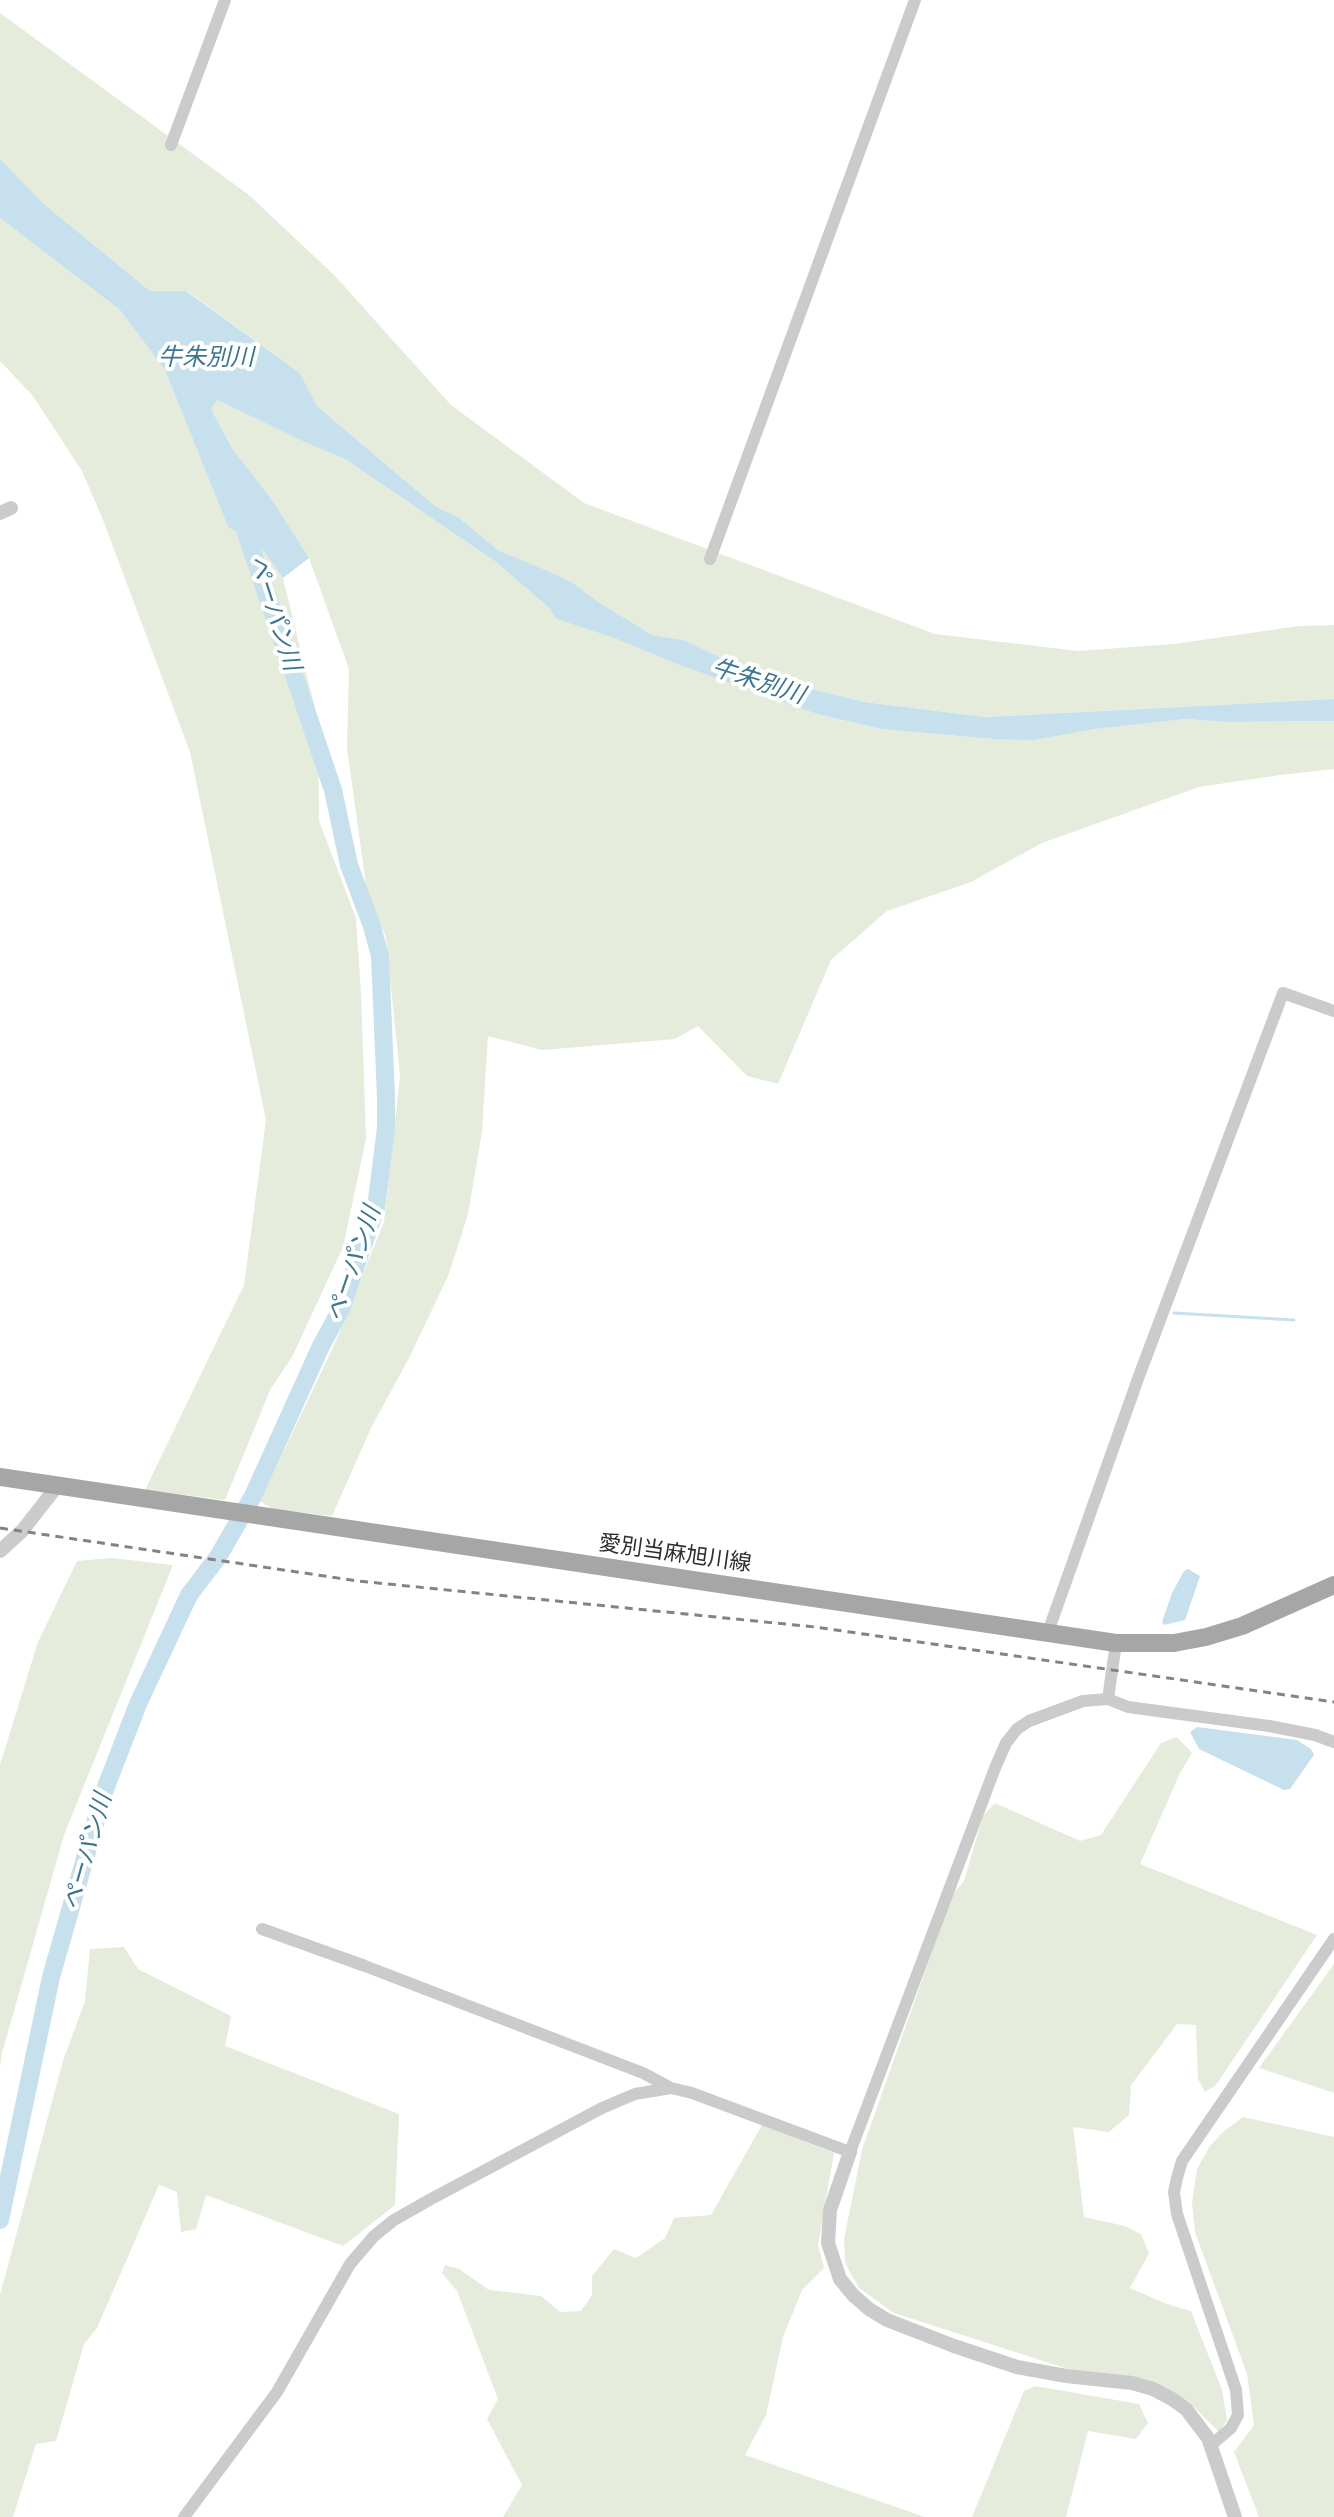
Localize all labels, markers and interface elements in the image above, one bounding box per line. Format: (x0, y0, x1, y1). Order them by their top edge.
water label: 牛朱別川 (158, 344, 254, 372)
water label: ペーパン川 (242, 551, 306, 675)
water label: 牛朱別川 (708, 653, 808, 711)
water label: ペーパン川 (321, 1203, 387, 1325)
street label: 愛別当麻旭川線 (597, 1530, 753, 1578)
water label: ペーパン川 (58, 1790, 118, 1914)

